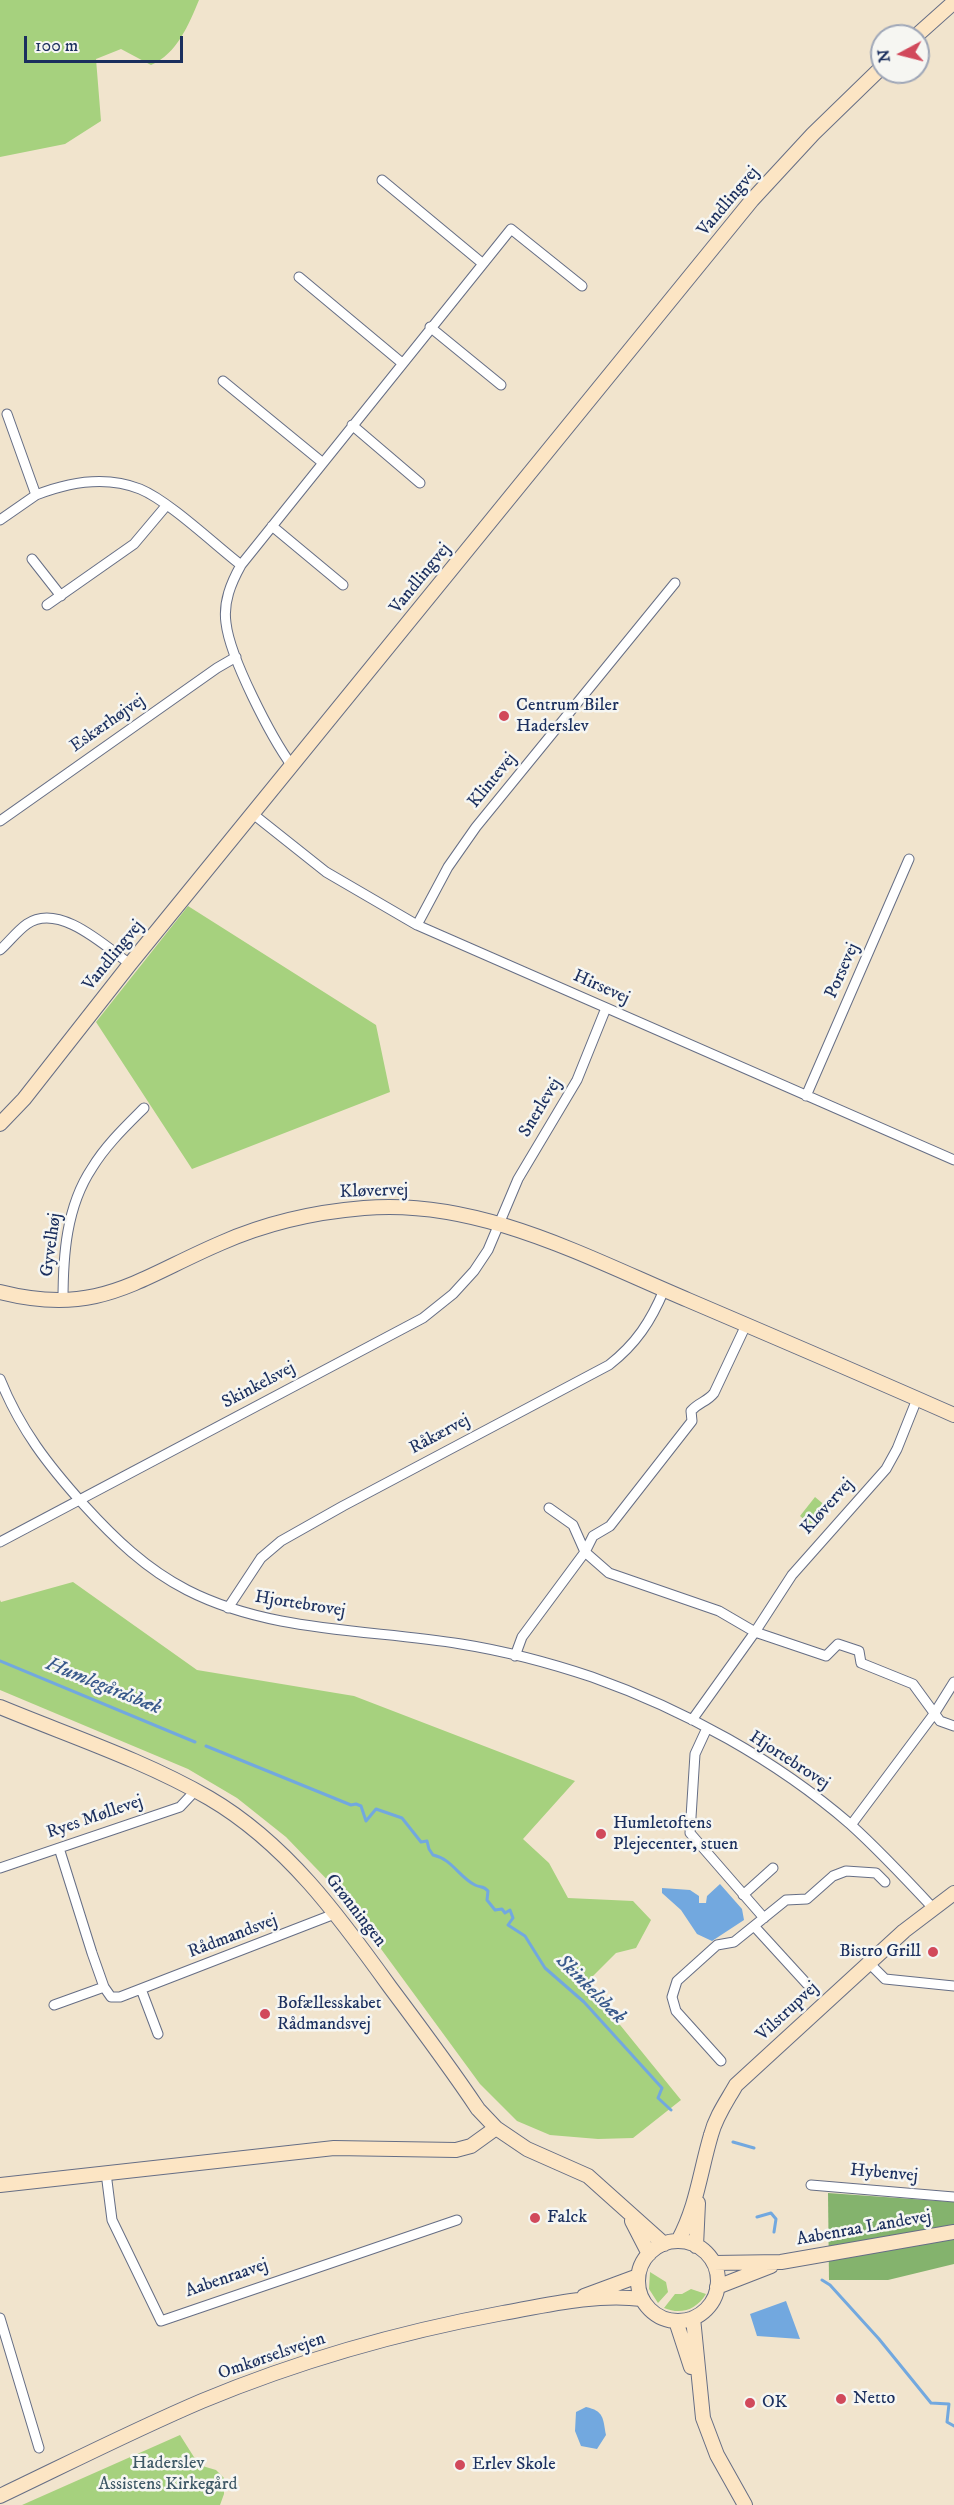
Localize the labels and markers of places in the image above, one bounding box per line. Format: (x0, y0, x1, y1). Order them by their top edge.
place label: Centrum Biler Haderslev (516, 695, 619, 738)
marker: Centrum Biler Haderslev (497, 709, 511, 723)
place label: Humletoftens Plejecenter, stuen (613, 1813, 738, 1856)
marker: Humletoftens Plejecenter, stuen (594, 1827, 608, 1841)
place label: Bistro Grill (839, 1941, 921, 1963)
marker: Bistro Grill (926, 1945, 940, 1959)
place label: Bofællesskabet Rådmandsvej (277, 1993, 382, 2036)
marker: Bofællesskabet Rådmandsvej (258, 2007, 272, 2021)
place label: Falck (547, 2207, 587, 2229)
marker: Falck (528, 2211, 542, 2225)
place label: Netto (853, 2388, 895, 2410)
place label: OK (762, 2392, 787, 2414)
marker: Netto (834, 2392, 848, 2406)
marker: OK (743, 2396, 757, 2410)
place label: Erlev Skole (472, 2454, 556, 2476)
marker: Erlev Skole (453, 2458, 467, 2472)

